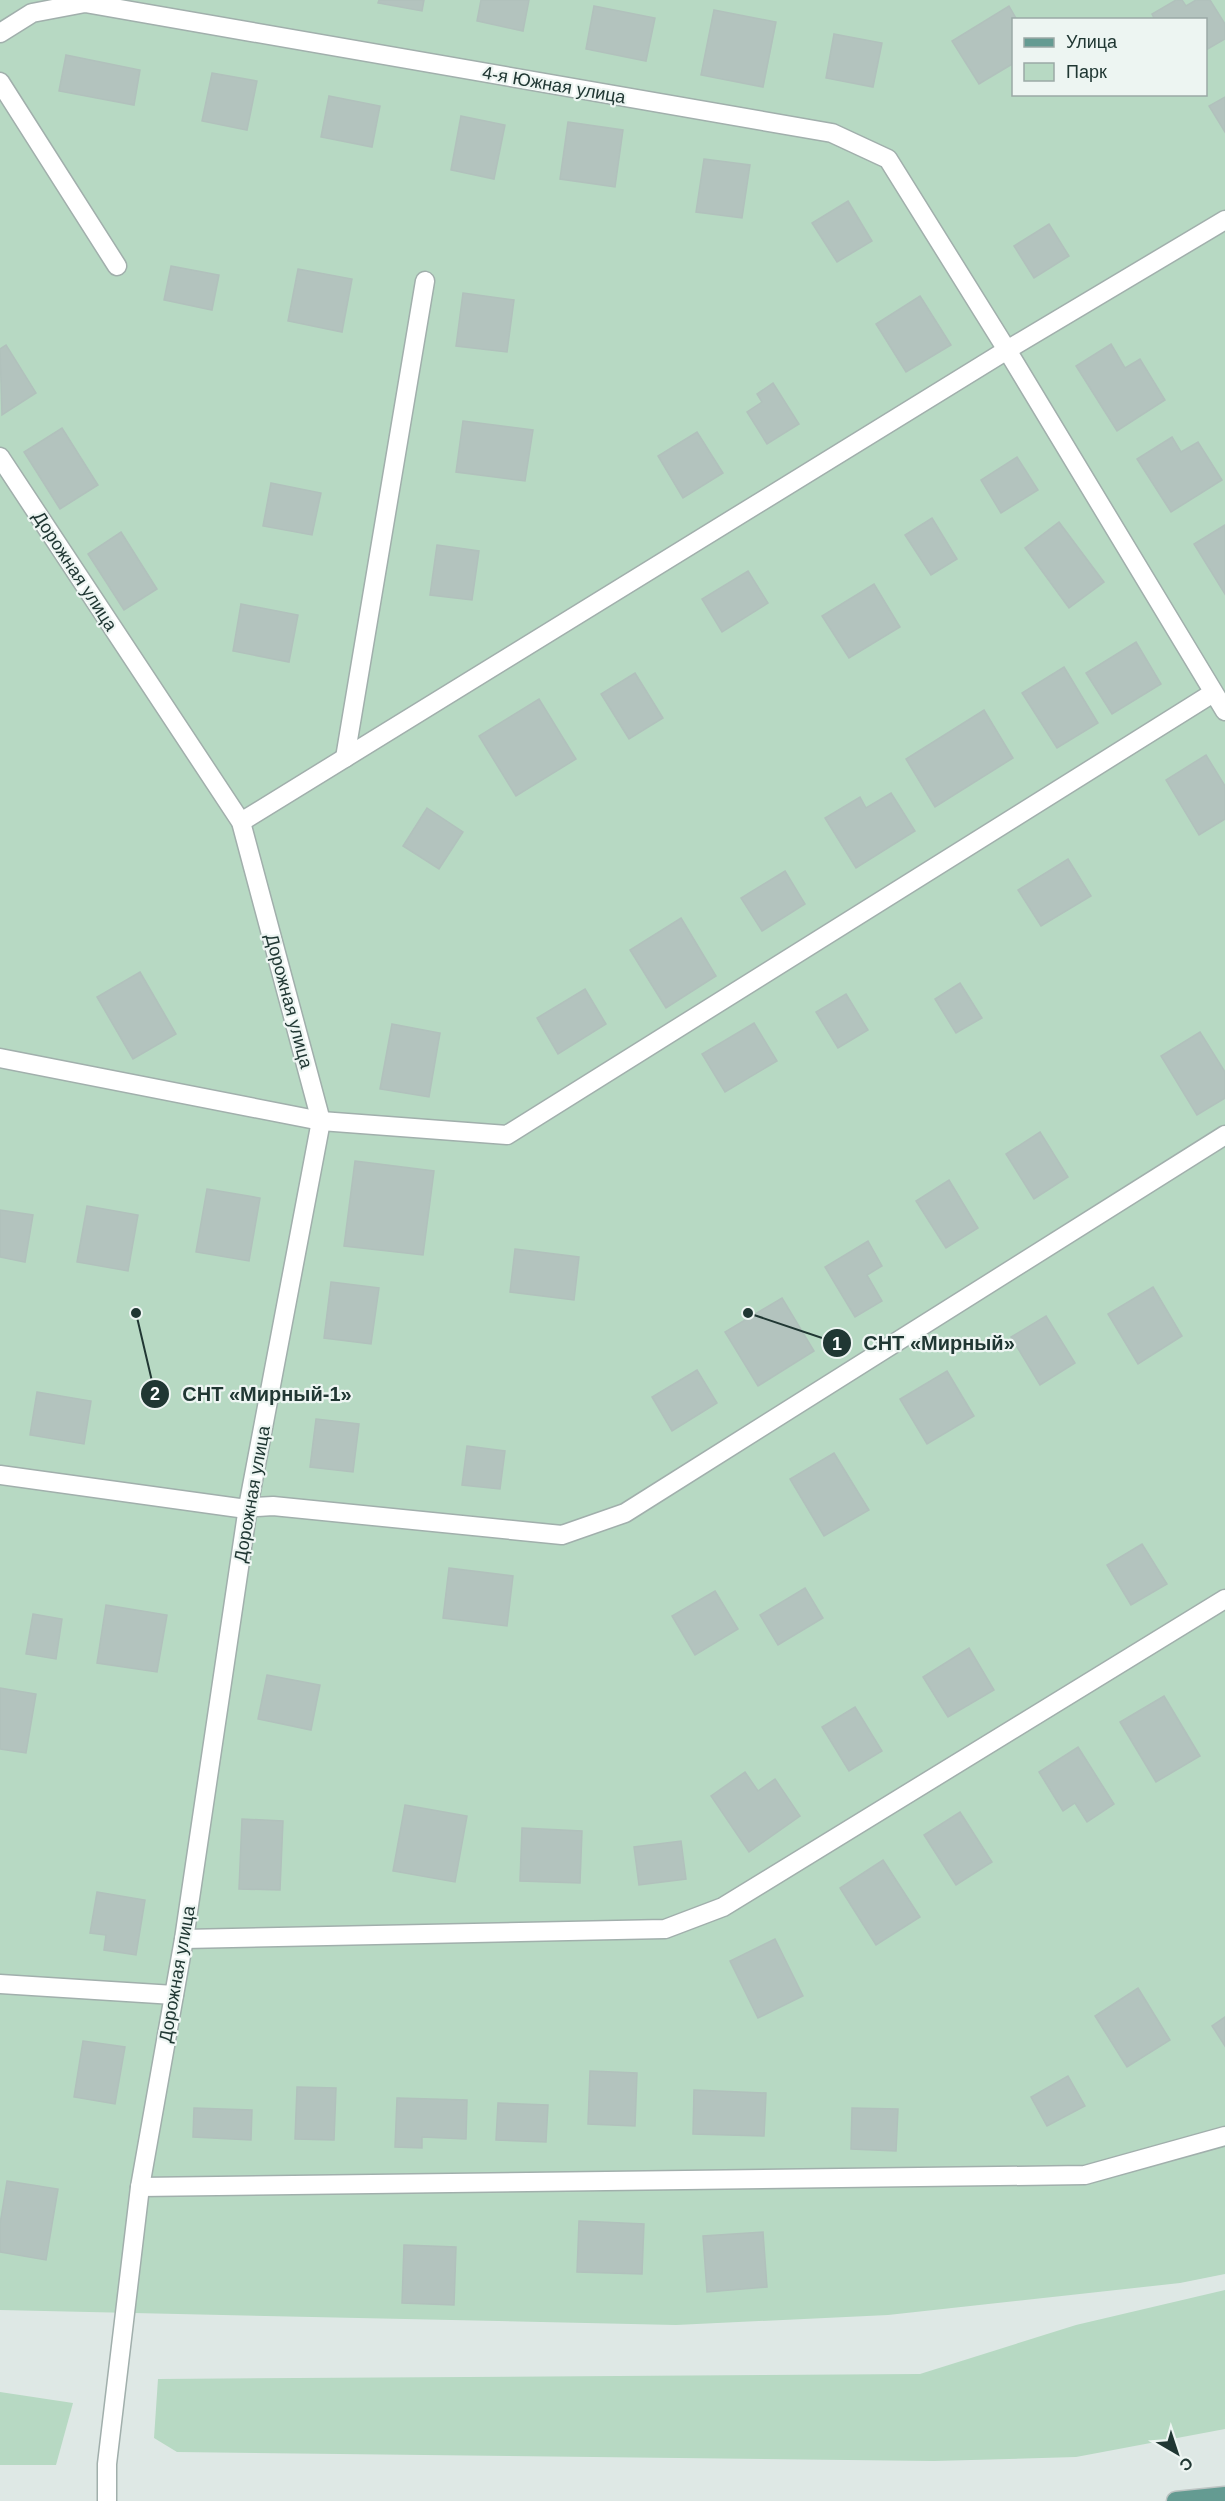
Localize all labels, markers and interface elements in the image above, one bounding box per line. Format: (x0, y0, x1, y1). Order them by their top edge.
legend (1012, 18, 1207, 96)
text: Улица (1066, 32, 1118, 52)
text: Парк (1066, 62, 1107, 82)
street label: 4-я Южная улица (481, 63, 628, 108)
street label: Дорожная улица (29, 507, 122, 635)
street label: Дорожная улица (261, 932, 317, 1071)
callout: СНТ «Мирный» (822, 1324, 1027, 1362)
text: СНТ «Мирный» (863, 1332, 1015, 1354)
text: 1 (832, 1334, 842, 1354)
callout: СНТ «Мирный-1» (140, 1375, 363, 1413)
text: СНТ «Мирный-1» (182, 1383, 352, 1405)
text: 2 (150, 1384, 160, 1404)
street label: Дорожная улица (230, 1423, 274, 1564)
street label: Дорожная улица (155, 1903, 199, 2044)
north arrow (1147, 2423, 1207, 2483)
text: С (1176, 2454, 1196, 2475)

